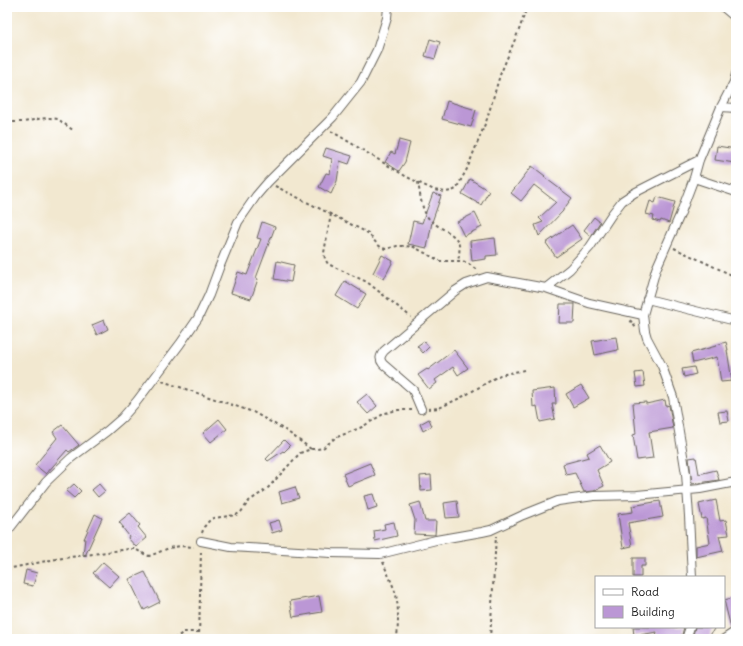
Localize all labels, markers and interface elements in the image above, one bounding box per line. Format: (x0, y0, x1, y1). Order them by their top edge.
legend (595, 576, 725, 628)
text: Road (631, 584, 659, 599)
text: Building (631, 604, 675, 619)

